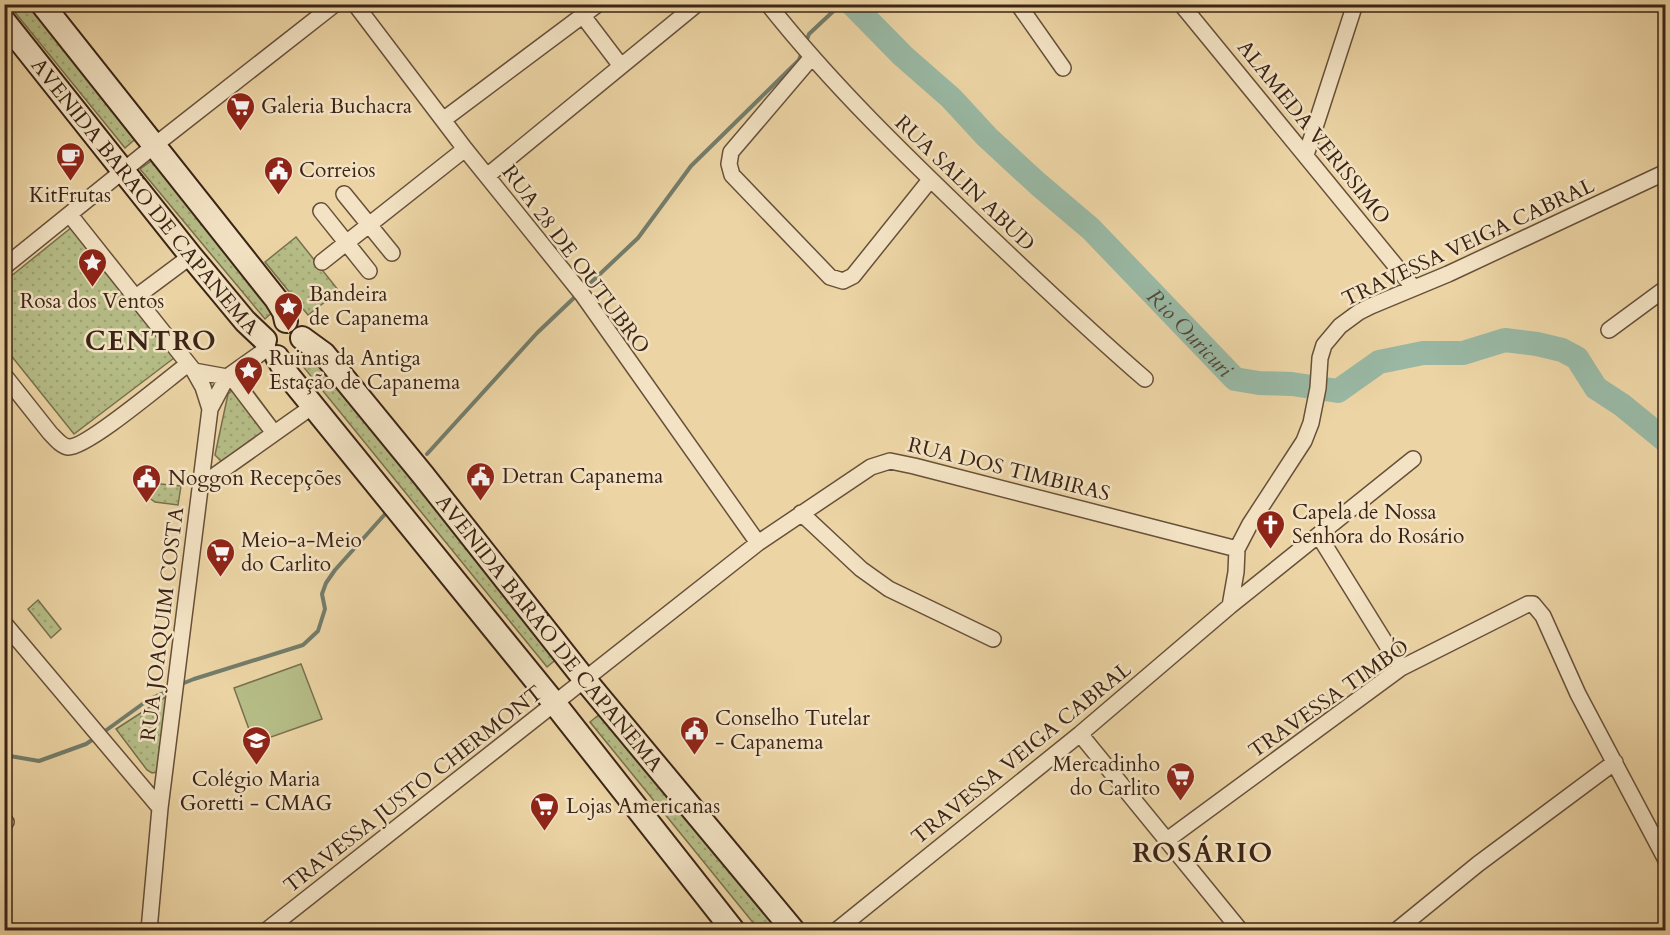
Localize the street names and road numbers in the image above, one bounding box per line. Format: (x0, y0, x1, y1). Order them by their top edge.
street label: ALAMEDA VERISSIMO (1230, 34, 1397, 231)
street label: AVENIDA BARÃO DE CAPANEMA (24, 52, 265, 342)
street label: RUA SALIN ABUD (888, 109, 1041, 258)
street label: RUA 28 DE OUTUBRO (495, 159, 656, 360)
street label: TRAVESSA VEIGA CABRAL (1337, 171, 1599, 314)
street label: RUA DOS TIMBIRAS (905, 430, 1113, 509)
street label: AVENIDA BARÃO DE CAPANEMA (429, 489, 670, 778)
street label: RUA JOAQUIM COSTA (134, 505, 191, 743)
street label: TRAVESSA TIMBÓ (1242, 632, 1415, 765)
street label: TRAVESSA VEIGA CABRAL (905, 655, 1138, 851)
street label: TRAVESSA JUSTO CHERMONT (278, 679, 549, 900)

